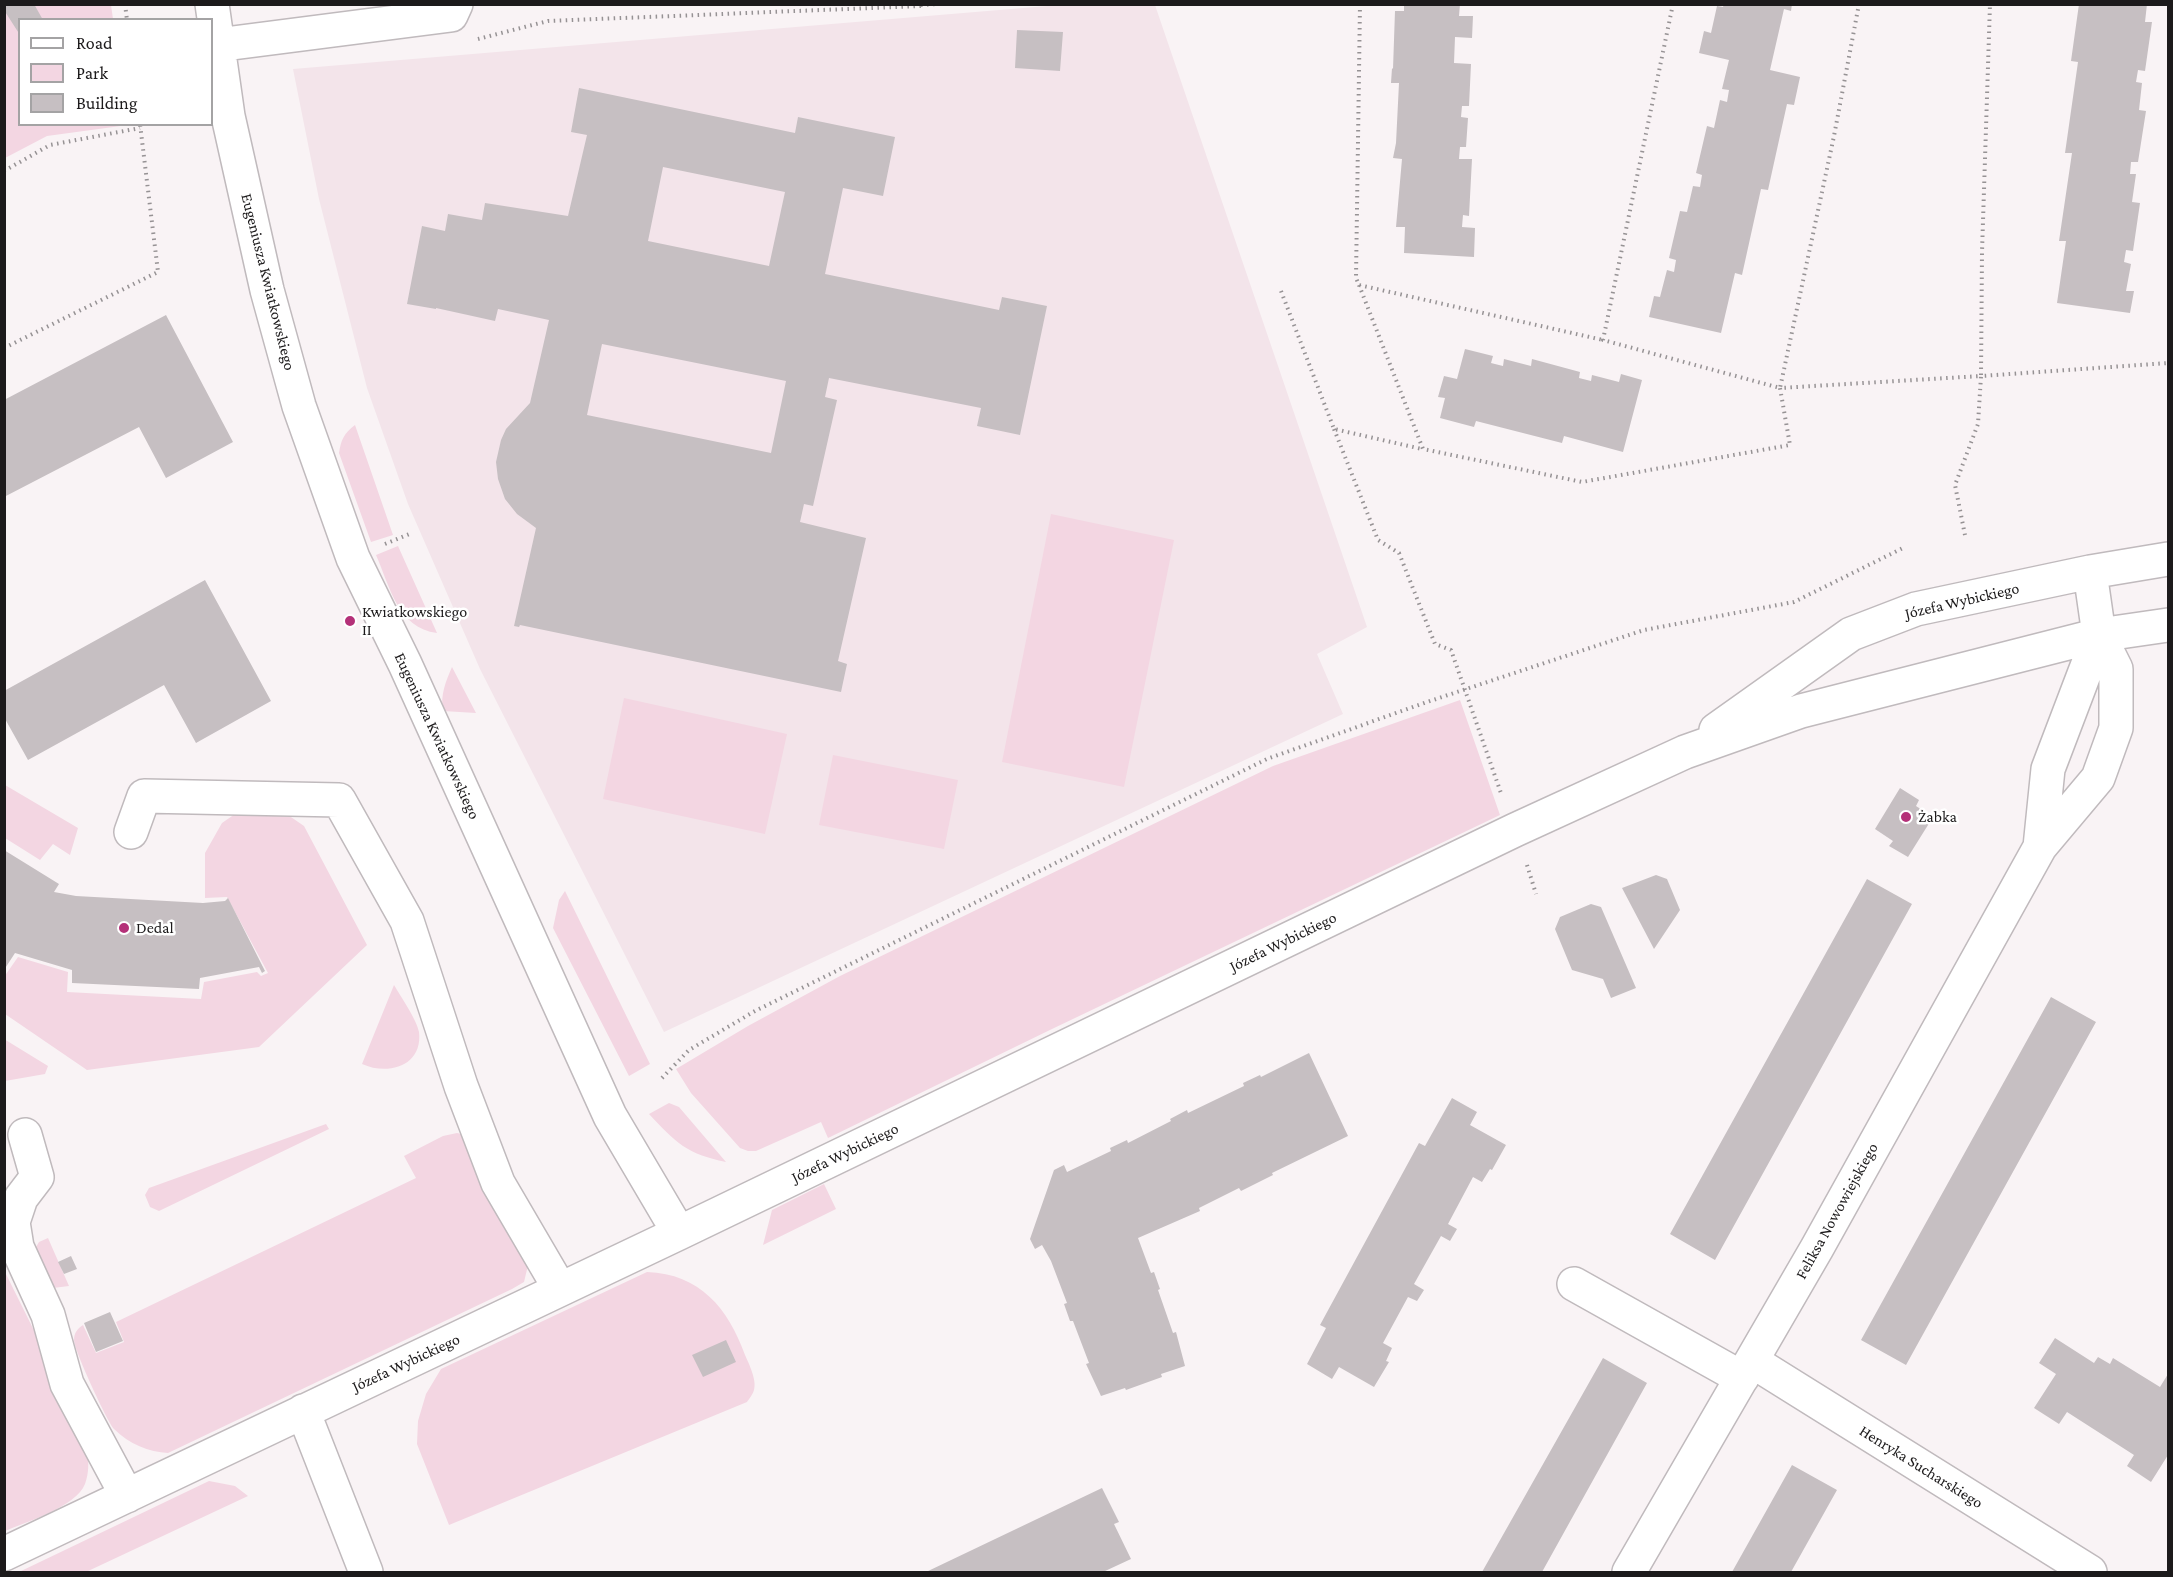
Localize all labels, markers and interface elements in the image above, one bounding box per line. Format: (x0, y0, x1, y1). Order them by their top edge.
legend (18, 18, 213, 126)
text: Road (76, 33, 113, 53)
text: Park (76, 63, 108, 83)
text: Building (76, 93, 137, 113)
street label: Eugeniusza Kwiatkowskiego (237, 192, 299, 372)
street label: Józefa Wybickiego (1903, 579, 2021, 623)
place label: Kwiatkowskiego II (362, 602, 467, 640)
marker: Kwiatkowskiego II (343, 614, 357, 628)
street label: Eugeniusza Kwiatkowskiego (390, 650, 484, 822)
place label: Żabka (1918, 807, 1957, 827)
marker: Żabka (1899, 810, 1913, 824)
street label: Józefa Wybickiego (1226, 908, 1340, 976)
place label: Dedal (136, 918, 174, 938)
marker: Dedal (117, 921, 131, 935)
street label: Józefa Wybickiego (788, 1119, 902, 1187)
street label: Feliksa Nowowiejskiego (1792, 1140, 1882, 1282)
street label: Józefa Wybickiego (349, 1330, 463, 1396)
street label: Henryka Sucharskiego (1856, 1421, 1986, 1513)

